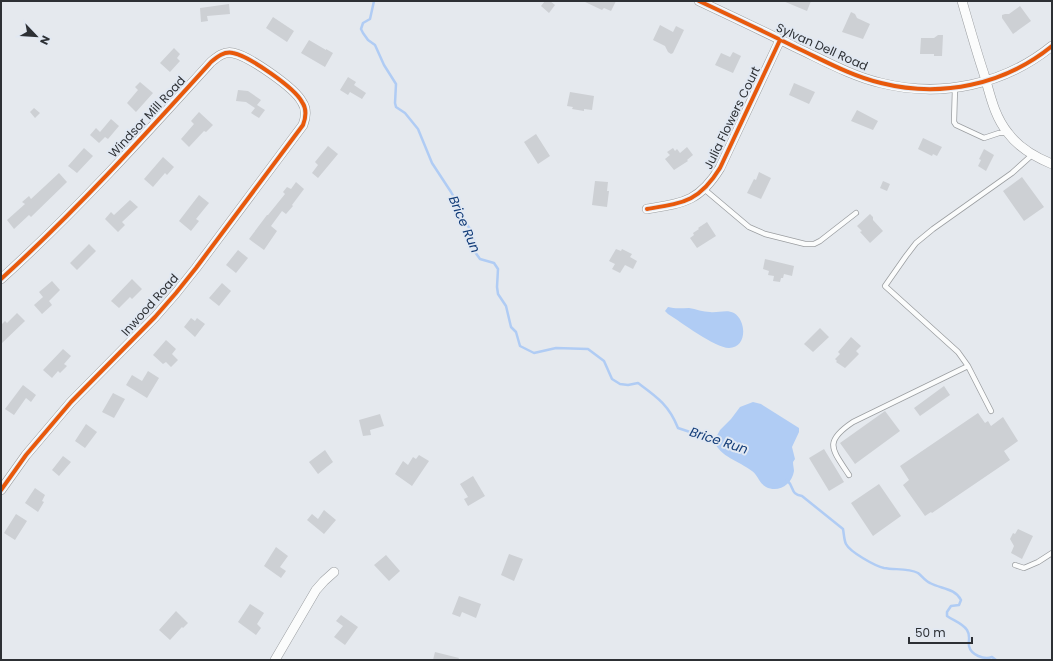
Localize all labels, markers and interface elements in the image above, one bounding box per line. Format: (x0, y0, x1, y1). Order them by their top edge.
north arrow (16, 16, 56, 56)
street label: Sylvan Dell Road (774, 19, 871, 74)
text: N (36, 33, 54, 47)
street label: Julia Flowers Court (699, 63, 764, 172)
street label: Windsor Mill Road (104, 72, 189, 161)
water label: Brice Run (444, 193, 485, 256)
street label: Inwood Road (117, 270, 182, 339)
water label: Brice Run (687, 422, 750, 459)
scale bar (909, 619, 972, 645)
text: 50 m (915, 624, 946, 641)

